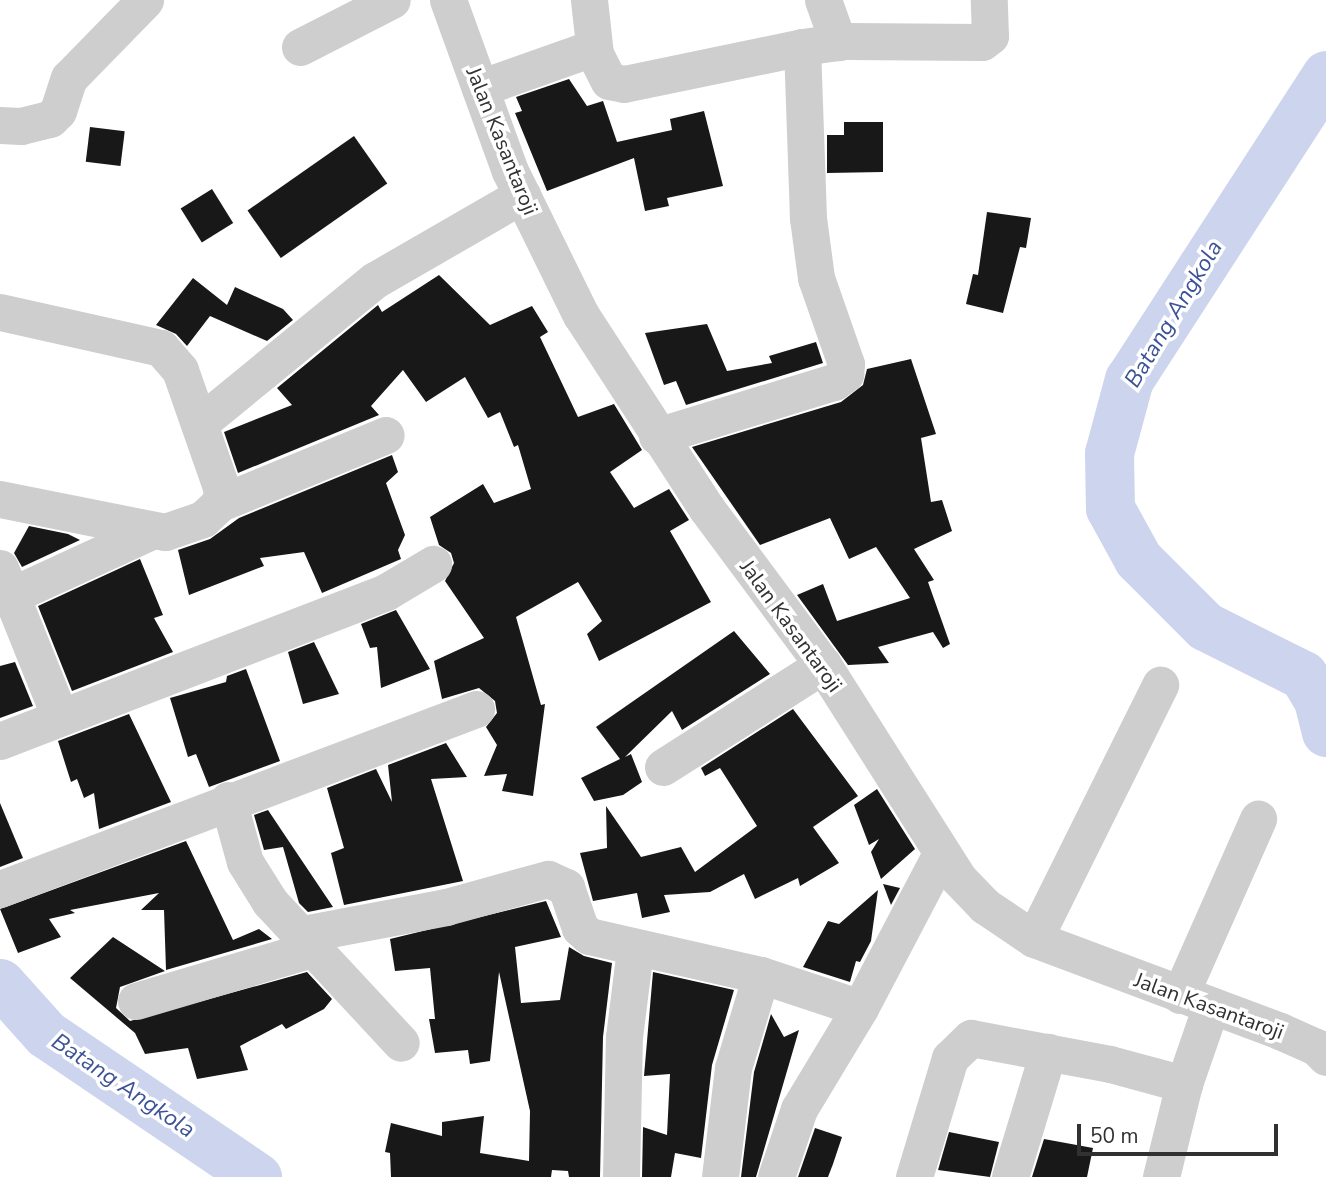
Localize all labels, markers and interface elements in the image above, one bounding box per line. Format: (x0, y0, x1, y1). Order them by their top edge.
street label: Jalan Kasantaroji (461, 63, 543, 219)
water label: Batang Angkola (1119, 235, 1229, 393)
street label: Jalan Kasantaroji (735, 555, 847, 697)
street label: Jalan Kasantaroji (1131, 967, 1287, 1045)
water label: Batang Angkola (46, 1028, 200, 1144)
scale bar (1081, 1110, 1282, 1154)
text: 50 m (1090, 1122, 1139, 1150)

